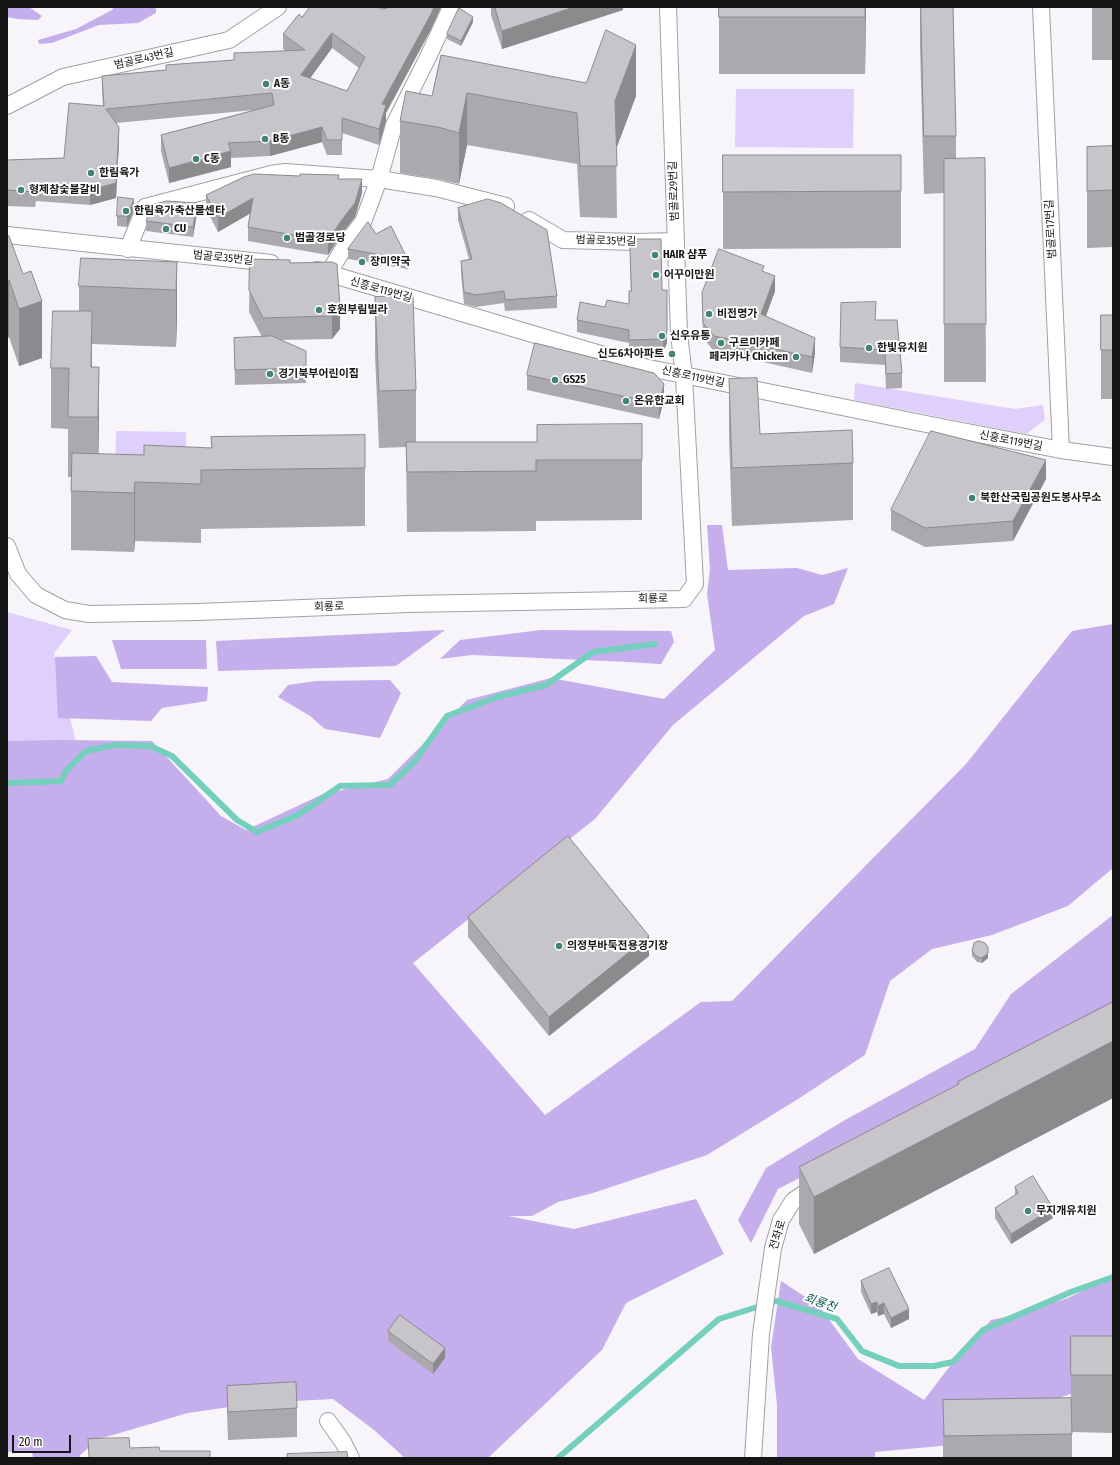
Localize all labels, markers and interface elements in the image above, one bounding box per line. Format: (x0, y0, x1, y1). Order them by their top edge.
street label: 범골로43번길 (113, 46, 175, 72)
place label: A동 (274, 77, 290, 91)
marker: A동 (261, 79, 271, 89)
place label: B동 (273, 132, 289, 146)
marker: B동 (260, 134, 270, 144)
place label: C동 (204, 152, 220, 166)
marker: C동 (191, 154, 201, 164)
street label: 범골로29번길 (666, 160, 682, 222)
place label: 한림육가 (99, 166, 139, 180)
marker: 한림육가 (86, 168, 96, 178)
place label: 형제참숯불갈비 (29, 183, 100, 197)
marker: 형제참숯불갈비 (16, 185, 26, 195)
street label: 범골로17번길 (1043, 199, 1059, 259)
place label: 한림육가축산물센타 (134, 204, 225, 218)
marker: 한림육가축산물센타 (121, 206, 131, 216)
place label: CU (174, 222, 186, 236)
marker: CU (161, 224, 171, 234)
place label: 범골경로당 (295, 231, 346, 245)
marker: 범골경로당 (282, 233, 292, 243)
street label: 범골로35번길 (575, 233, 637, 249)
street label: 범골로35번길 (192, 248, 254, 268)
place label: HAIR 샴푸 (663, 248, 707, 262)
marker: HAIR 샴푸 (650, 250, 660, 260)
place label: 장미약국 (370, 255, 410, 269)
marker: 장미약국 (357, 257, 367, 267)
place label: 어꾸이만원 (664, 268, 715, 282)
marker: 어꾸이만원 (651, 270, 661, 280)
street label: 신흥로119번길 (348, 275, 414, 305)
place label: 호원부림빌라 (327, 303, 388, 317)
marker: 호원부림빌라 (314, 305, 324, 315)
place label: 비전명가 (717, 307, 757, 321)
marker: 비전명가 (704, 309, 714, 319)
place label: 신우유통 (670, 329, 710, 343)
marker: 신우유통 (657, 331, 667, 341)
place label: 구르미카페 (729, 336, 780, 350)
marker: 구르미카페 (716, 338, 726, 348)
place label: 한빛유치원 (877, 341, 928, 355)
marker: 한빛유치원 (864, 343, 874, 353)
place label: 신도6차아파트 (598, 347, 664, 361)
marker: 신도6차아파트 (667, 349, 677, 359)
place label: 페리카나 Chicken (709, 350, 788, 364)
marker: 페리카나 Chicken (791, 352, 801, 362)
street label: 신흥로119번길 (660, 364, 726, 390)
place label: 경기북부어린이집 (278, 367, 359, 381)
marker: 경기북부어린이집 (265, 369, 275, 379)
place label: GS25 (563, 373, 586, 387)
marker: GS25 (550, 375, 560, 385)
place label: 온유한교회 (634, 394, 685, 408)
marker: 온유한교회 (621, 396, 631, 406)
street label: 신흥로119번길 (978, 428, 1044, 454)
place label: 북한산국립공원도봉사무소 (980, 491, 1101, 505)
marker: 북한산국립공원도봉사무소 (967, 493, 977, 503)
street label: 회룡로 (638, 592, 668, 606)
street label: 회룡로 (314, 600, 344, 614)
place label: 의정부바둑전용경기장 (567, 939, 668, 953)
marker: 의정부바둑전용경기장 (554, 941, 564, 951)
place label: 무지개유치원 (1036, 1204, 1097, 1218)
marker: 무지개유치원 (1023, 1206, 1033, 1216)
street label: 전좌로 (767, 1219, 789, 1251)
water label: 회룡천 (802, 1291, 838, 1315)
scale bar (14, 1427, 73, 1453)
text: 20 m (19, 1435, 43, 1449)

